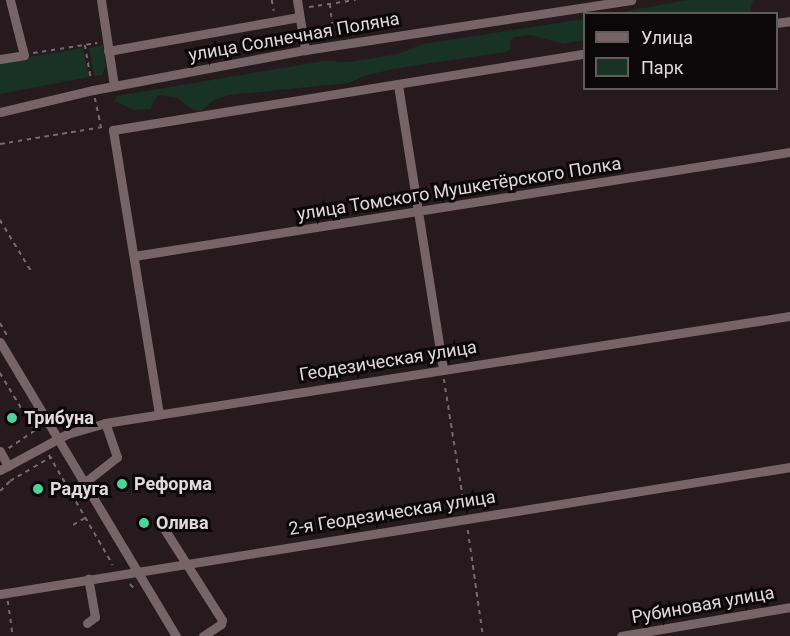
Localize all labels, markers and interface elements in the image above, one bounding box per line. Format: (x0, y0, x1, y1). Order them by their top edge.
street label: улица Солнечная Поляна (187, 8, 401, 66)
legend (583, 12, 778, 90)
text: Улица (641, 27, 693, 48)
text: Парк (641, 57, 683, 78)
street label: улица Томского Мушкетёрского Полка (295, 153, 623, 225)
street label: Геодезическая улица (298, 336, 478, 386)
place label: Трибуна (24, 407, 94, 429)
marker: Трибуна (5, 411, 19, 425)
place label: Реформа (134, 473, 212, 495)
marker: Реформа (115, 477, 129, 491)
place label: Радуга (50, 478, 109, 500)
marker: Радуга (31, 482, 45, 496)
street label: 2-я Геодезическая улица (287, 486, 497, 540)
place label: Олива (156, 512, 209, 534)
marker: Олива (137, 516, 151, 530)
street label: Рубиновая улица (630, 582, 776, 628)

